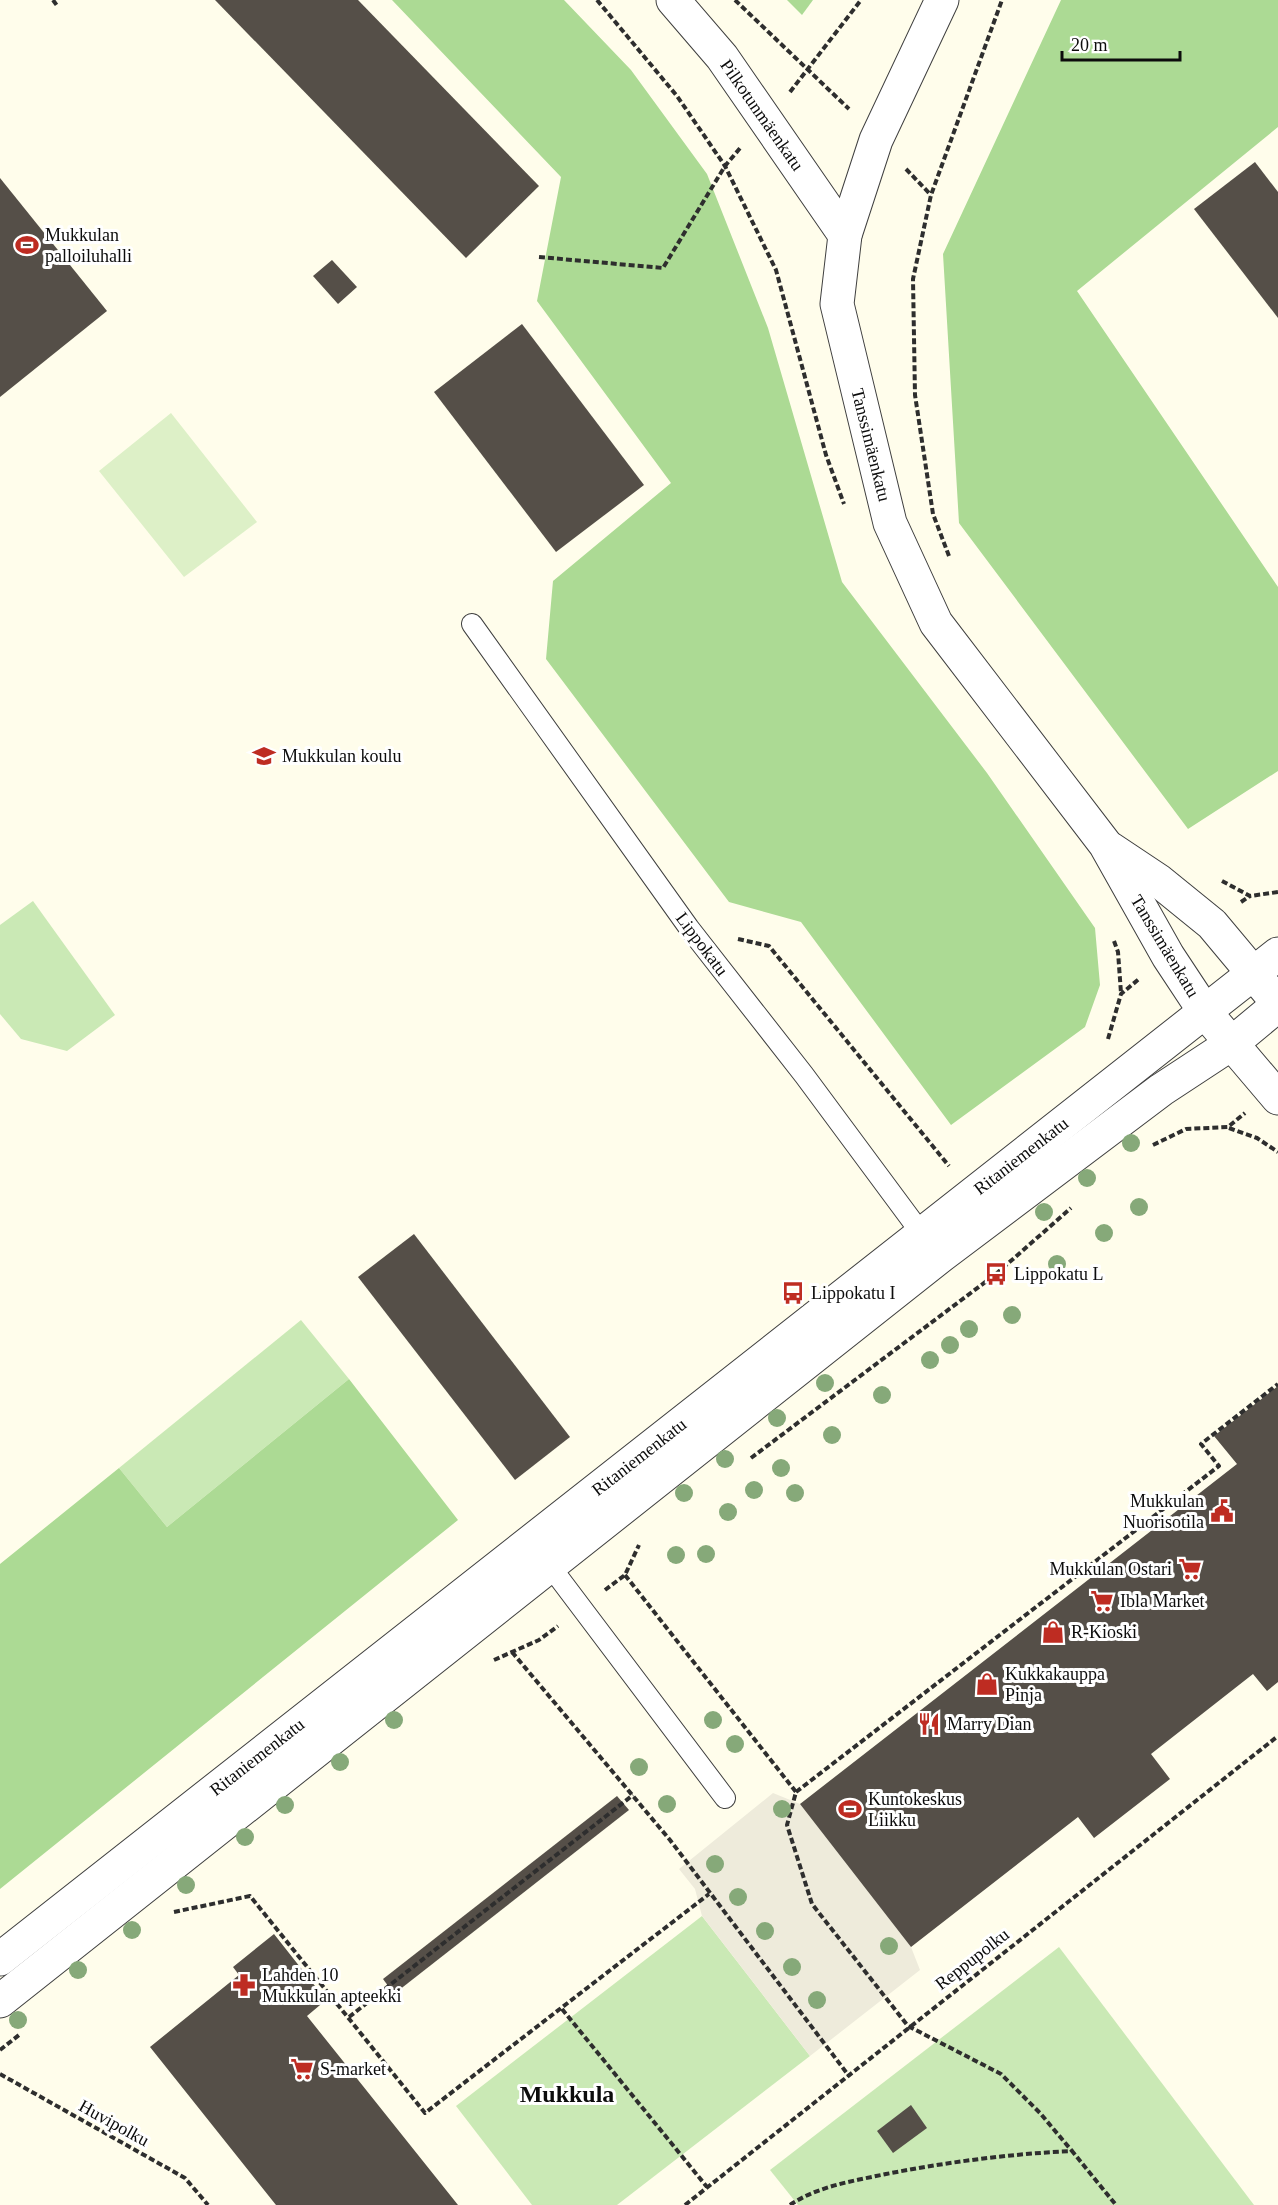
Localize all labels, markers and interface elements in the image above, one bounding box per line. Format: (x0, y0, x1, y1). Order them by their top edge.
scale bar (1062, 24, 1180, 62)
text: 20 m (1071, 35, 1108, 55)
street label: Pilkotunmäenkatu (716, 56, 808, 174)
place label: Mukkulan palloiluhalli (45, 225, 132, 266)
sports icon: Mukkulan palloiluhalli (14, 232, 40, 258)
street label: Tanssimäenkatu (847, 386, 895, 504)
school or university icon: Mukkulan koulu (251, 743, 277, 769)
place label: Mukkulan koulu (282, 746, 402, 766)
street label: Tanssimäenkatu (1127, 891, 1203, 1001)
street label: Lippokatu (672, 908, 732, 980)
street label: Ritaniemenkatu (970, 1113, 1072, 1199)
bus stop icon: Lippokatu L (983, 1261, 1009, 1287)
place label: Lippokatu L (1014, 1264, 1103, 1284)
bus stop icon: Lippokatu I (780, 1280, 806, 1306)
place label: Lippokatu I (811, 1283, 895, 1303)
street label: Ritaniemenkatu (588, 1414, 690, 1500)
place label: Mukkulan Nuorisotila (1123, 1491, 1204, 1532)
public building icon: Mukkulan Nuorisotila (1209, 1498, 1235, 1524)
supermarket icon: Mukkulan Ostari (1177, 1556, 1203, 1582)
place label: Mukkulan Ostari (1050, 1559, 1172, 1579)
supermarket icon: Ibla Market (1089, 1588, 1115, 1614)
place label: Ibla Market (1120, 1591, 1204, 1611)
shop icon: R-Kioski (1040, 1619, 1066, 1645)
place label: R-Kioski (1071, 1622, 1137, 1642)
place label: Kukkakauppa Pinja (1005, 1664, 1105, 1705)
shop icon: Kukkakauppa Pinja (974, 1671, 1000, 1697)
restaurant icon: Marry Dian (916, 1711, 942, 1737)
street label: Ritaniemenkatu (206, 1714, 308, 1800)
place label: Marry Dian (947, 1714, 1031, 1734)
place label: Kuntokeskus Liikku (868, 1789, 962, 1830)
sports icon: Kuntokeskus Liikku (837, 1796, 863, 1822)
street label: Reppupolku (931, 1924, 1013, 1994)
place label: Lahden 10 Mukkulan apteekki (262, 1965, 401, 2006)
pharmacy icon: Lahden 10 Mukkulan apteekki (231, 1972, 257, 1998)
supermarket icon: S-market (289, 2056, 315, 2082)
place label: S-market (320, 2059, 386, 2079)
district label: Mukkula (520, 2081, 614, 2107)
street label: Huvipolku (75, 2096, 153, 2150)

